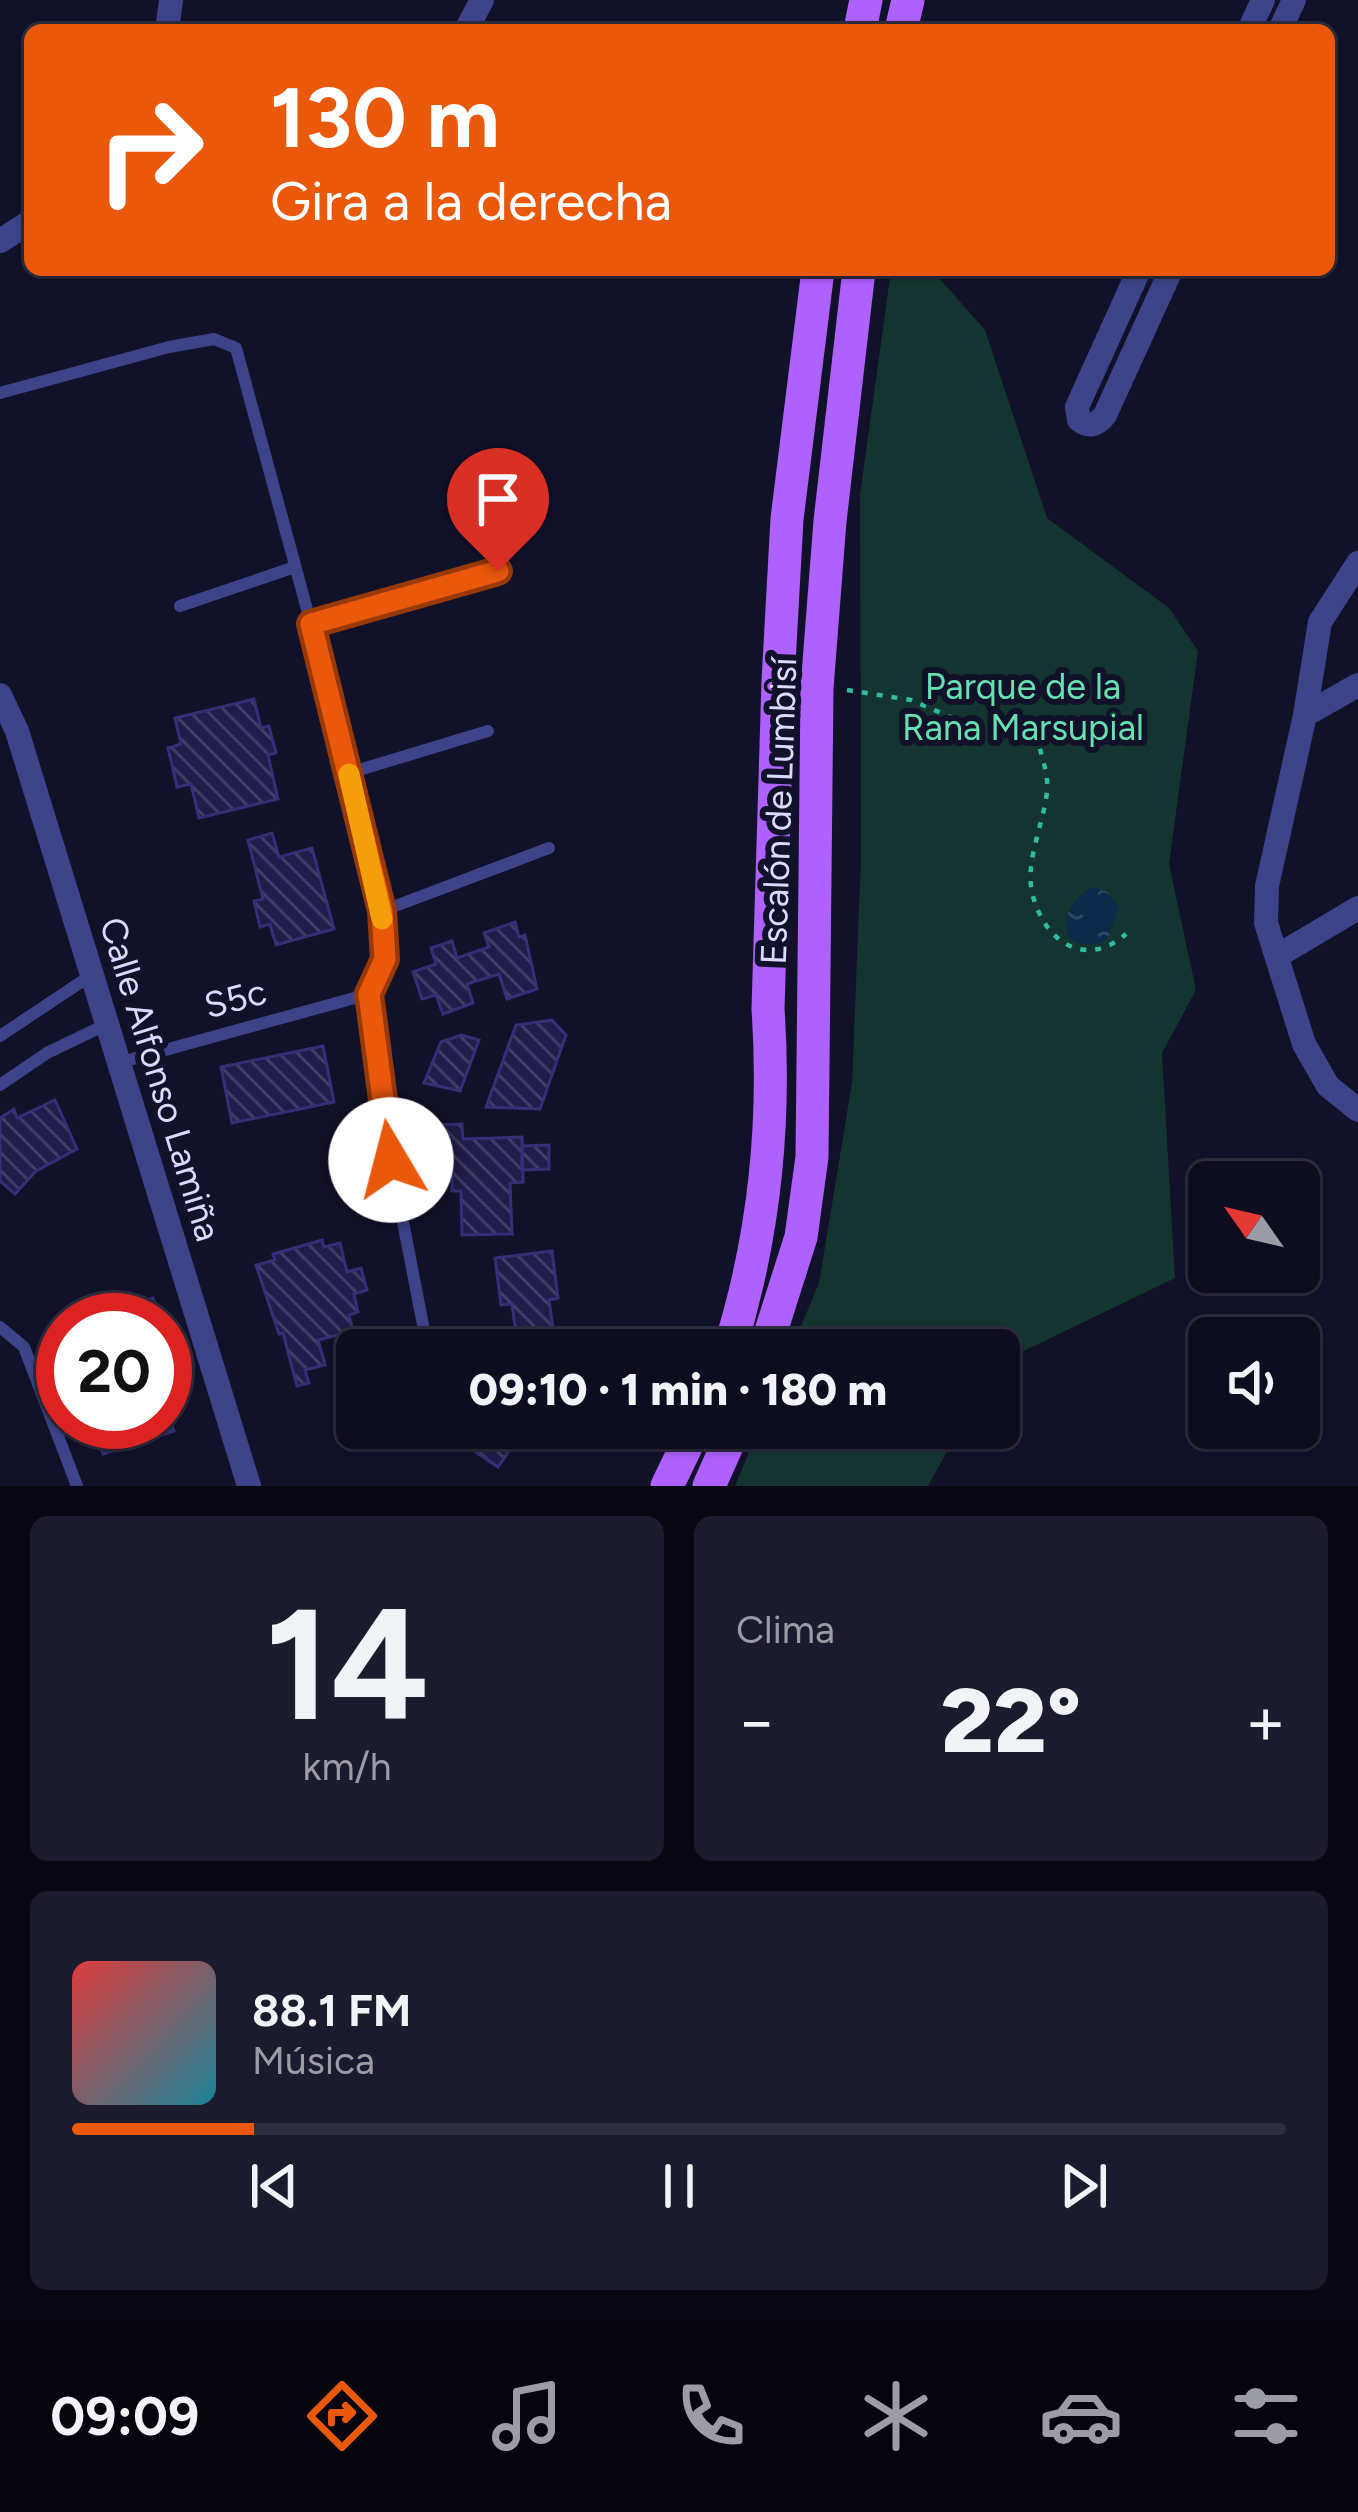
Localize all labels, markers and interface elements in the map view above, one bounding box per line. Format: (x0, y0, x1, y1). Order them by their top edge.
text: 130 m (270, 67, 500, 168)
icon: right (72, 72, 228, 228)
text: Gira a la derecha (270, 169, 672, 234)
pin (447, 448, 549, 571)
icon: arrive (465, 466, 531, 532)
street label: Escalón de Lumbisí (752, 655, 805, 965)
park label: Parque de la Rana Marsupial (902, 665, 1144, 749)
street label: Calle Alfonso Lamiña (91, 912, 230, 1246)
street label: S5c (199, 970, 271, 1027)
position arrow (328, 1097, 454, 1223)
north arrow (1188, 1161, 1320, 1293)
map controls (1188, 1161, 1320, 1449)
speed limit sign: 20 (36, 1293, 192, 1449)
button: sound (1188, 1317, 1320, 1449)
text: 09:10 · 1 min · 180 m (469, 1362, 887, 1416)
text: 14 (265, 1571, 429, 1758)
text: Clima (736, 1606, 835, 1653)
text: 22° (941, 1666, 1081, 1775)
text: − (736, 1681, 777, 1761)
text: + (1245, 1681, 1286, 1761)
text: km/h (302, 1743, 392, 1790)
text: 88.1 FM (252, 1983, 411, 2037)
text: Música (252, 2037, 375, 2084)
icon: previous (241, 2153, 307, 2219)
icon: pause (646, 2153, 712, 2219)
icon: next (1051, 2153, 1117, 2219)
icon: directions (300, 2374, 384, 2458)
icon: music (485, 2374, 569, 2458)
icon: phone (669, 2374, 753, 2458)
icon: climate (854, 2374, 938, 2458)
icon: car (1039, 2374, 1123, 2458)
icon: filters (1224, 2374, 1308, 2458)
text: 09:09 (50, 2384, 199, 2449)

